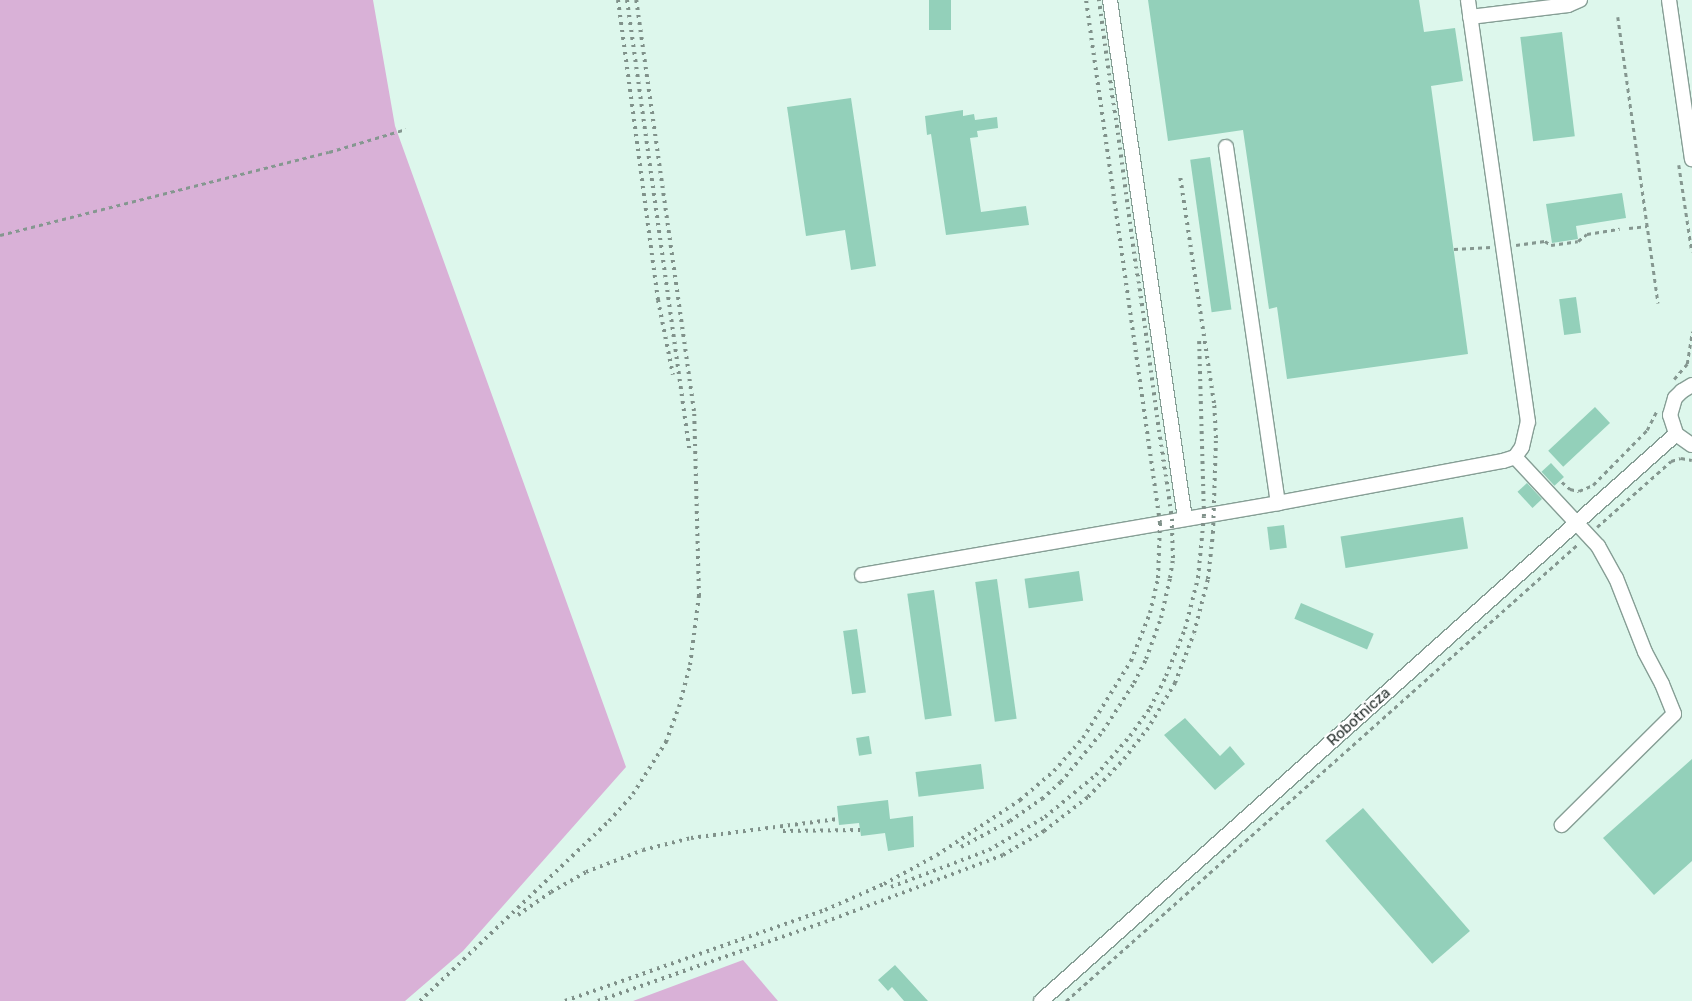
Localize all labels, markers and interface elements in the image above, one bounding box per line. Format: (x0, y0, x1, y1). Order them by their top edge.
street label: Robotnicza (1324, 684, 1394, 750)

